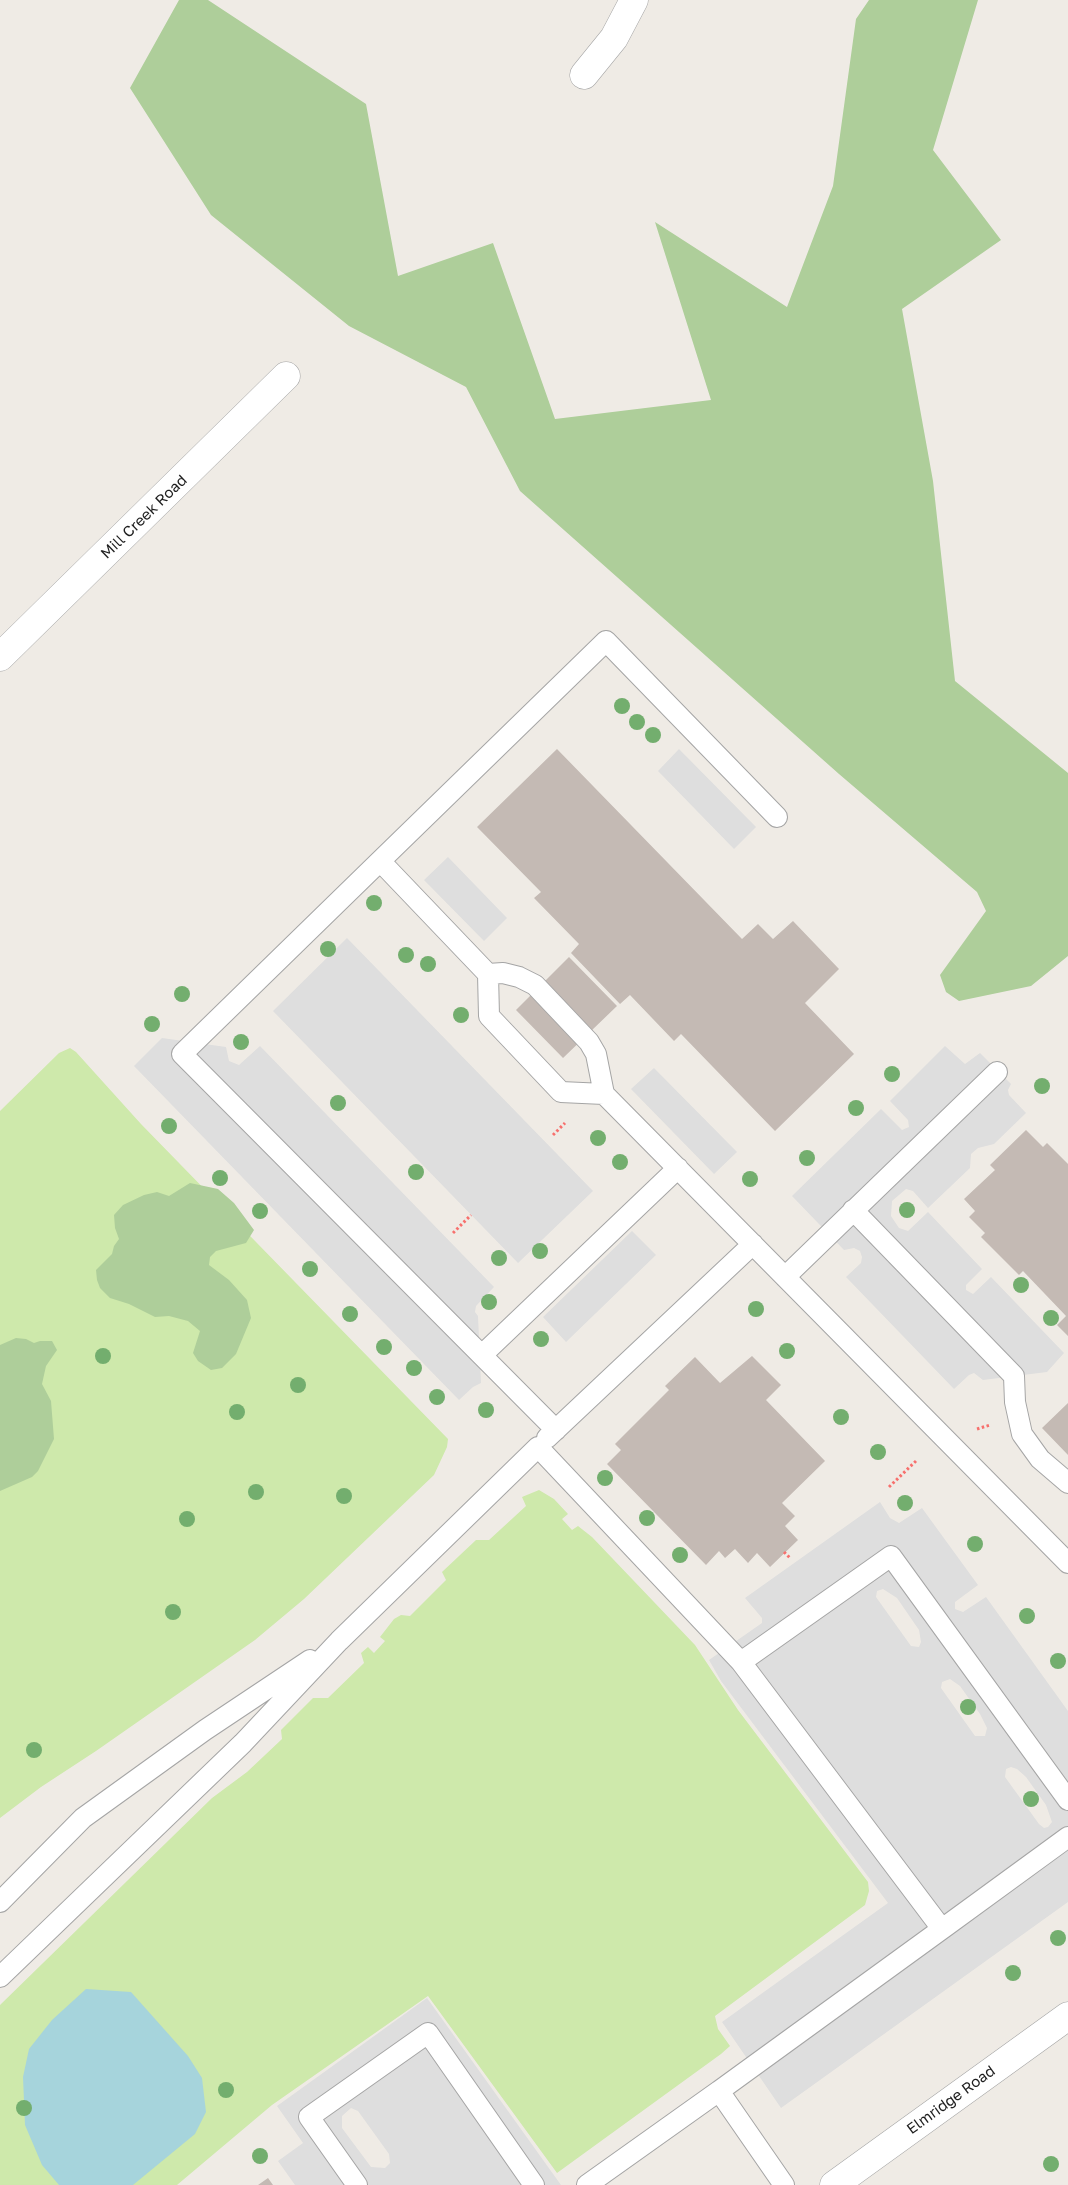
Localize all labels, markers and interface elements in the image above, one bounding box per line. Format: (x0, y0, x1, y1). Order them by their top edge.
street label: Mill Creek Road (97, 471, 191, 563)
street label: Elmridge Road (903, 2062, 999, 2138)

